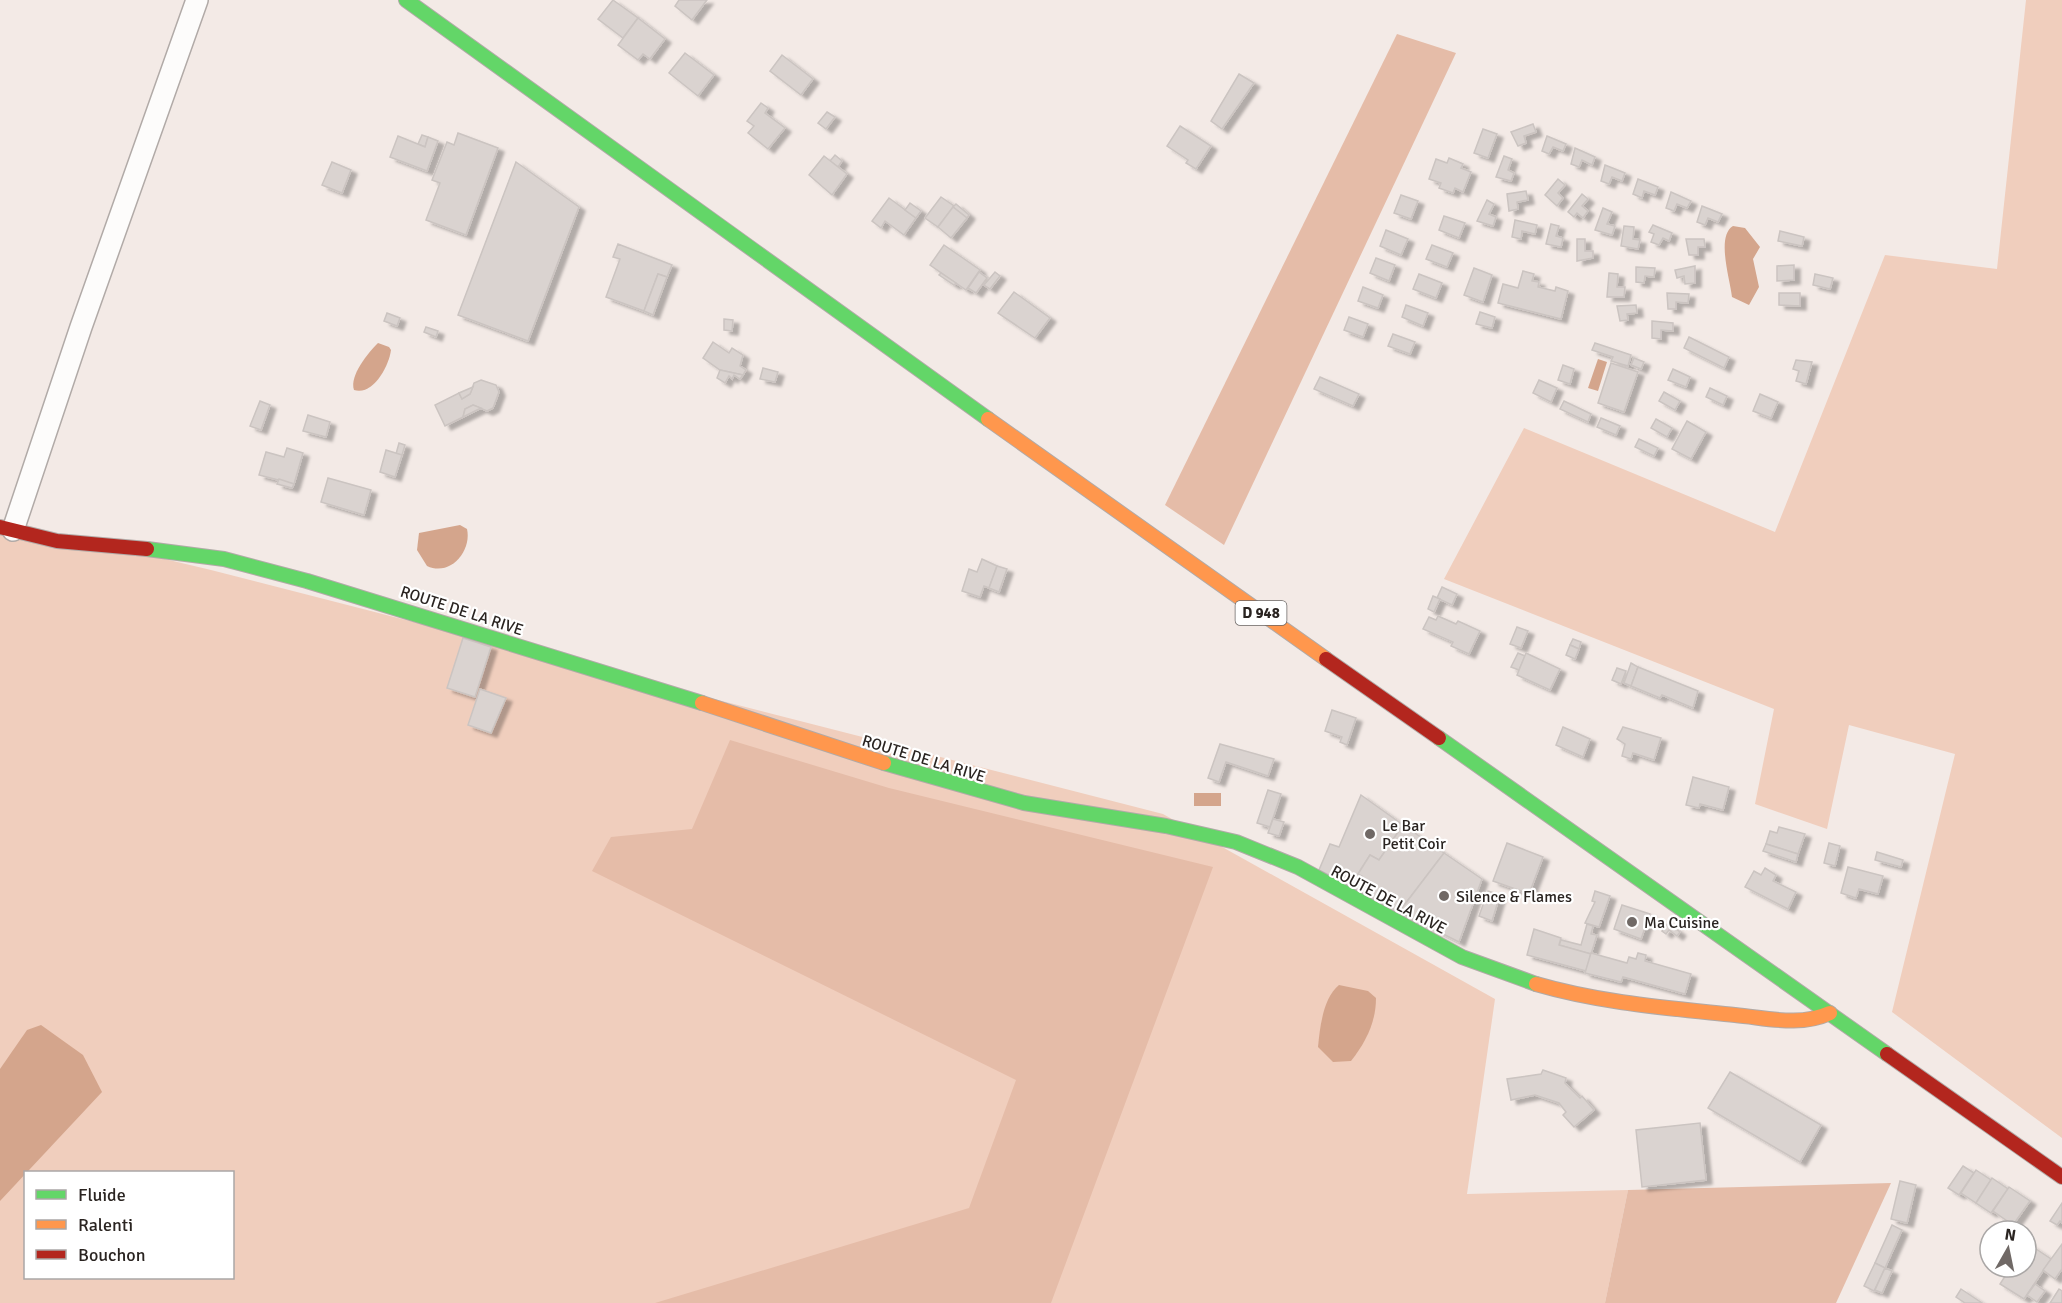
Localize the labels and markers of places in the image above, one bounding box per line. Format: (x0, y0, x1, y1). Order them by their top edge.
place label: Le Bar Petit Coir (1382, 816, 1446, 854)
marker: Le Bar Petit Coir (1363, 827, 1377, 841)
place label: Silence & Flames (1456, 887, 1572, 907)
marker: Silence & Flames (1437, 889, 1451, 903)
place label: Ma Cuisine (1644, 913, 1719, 933)
marker: Ma Cuisine (1625, 915, 1639, 929)

